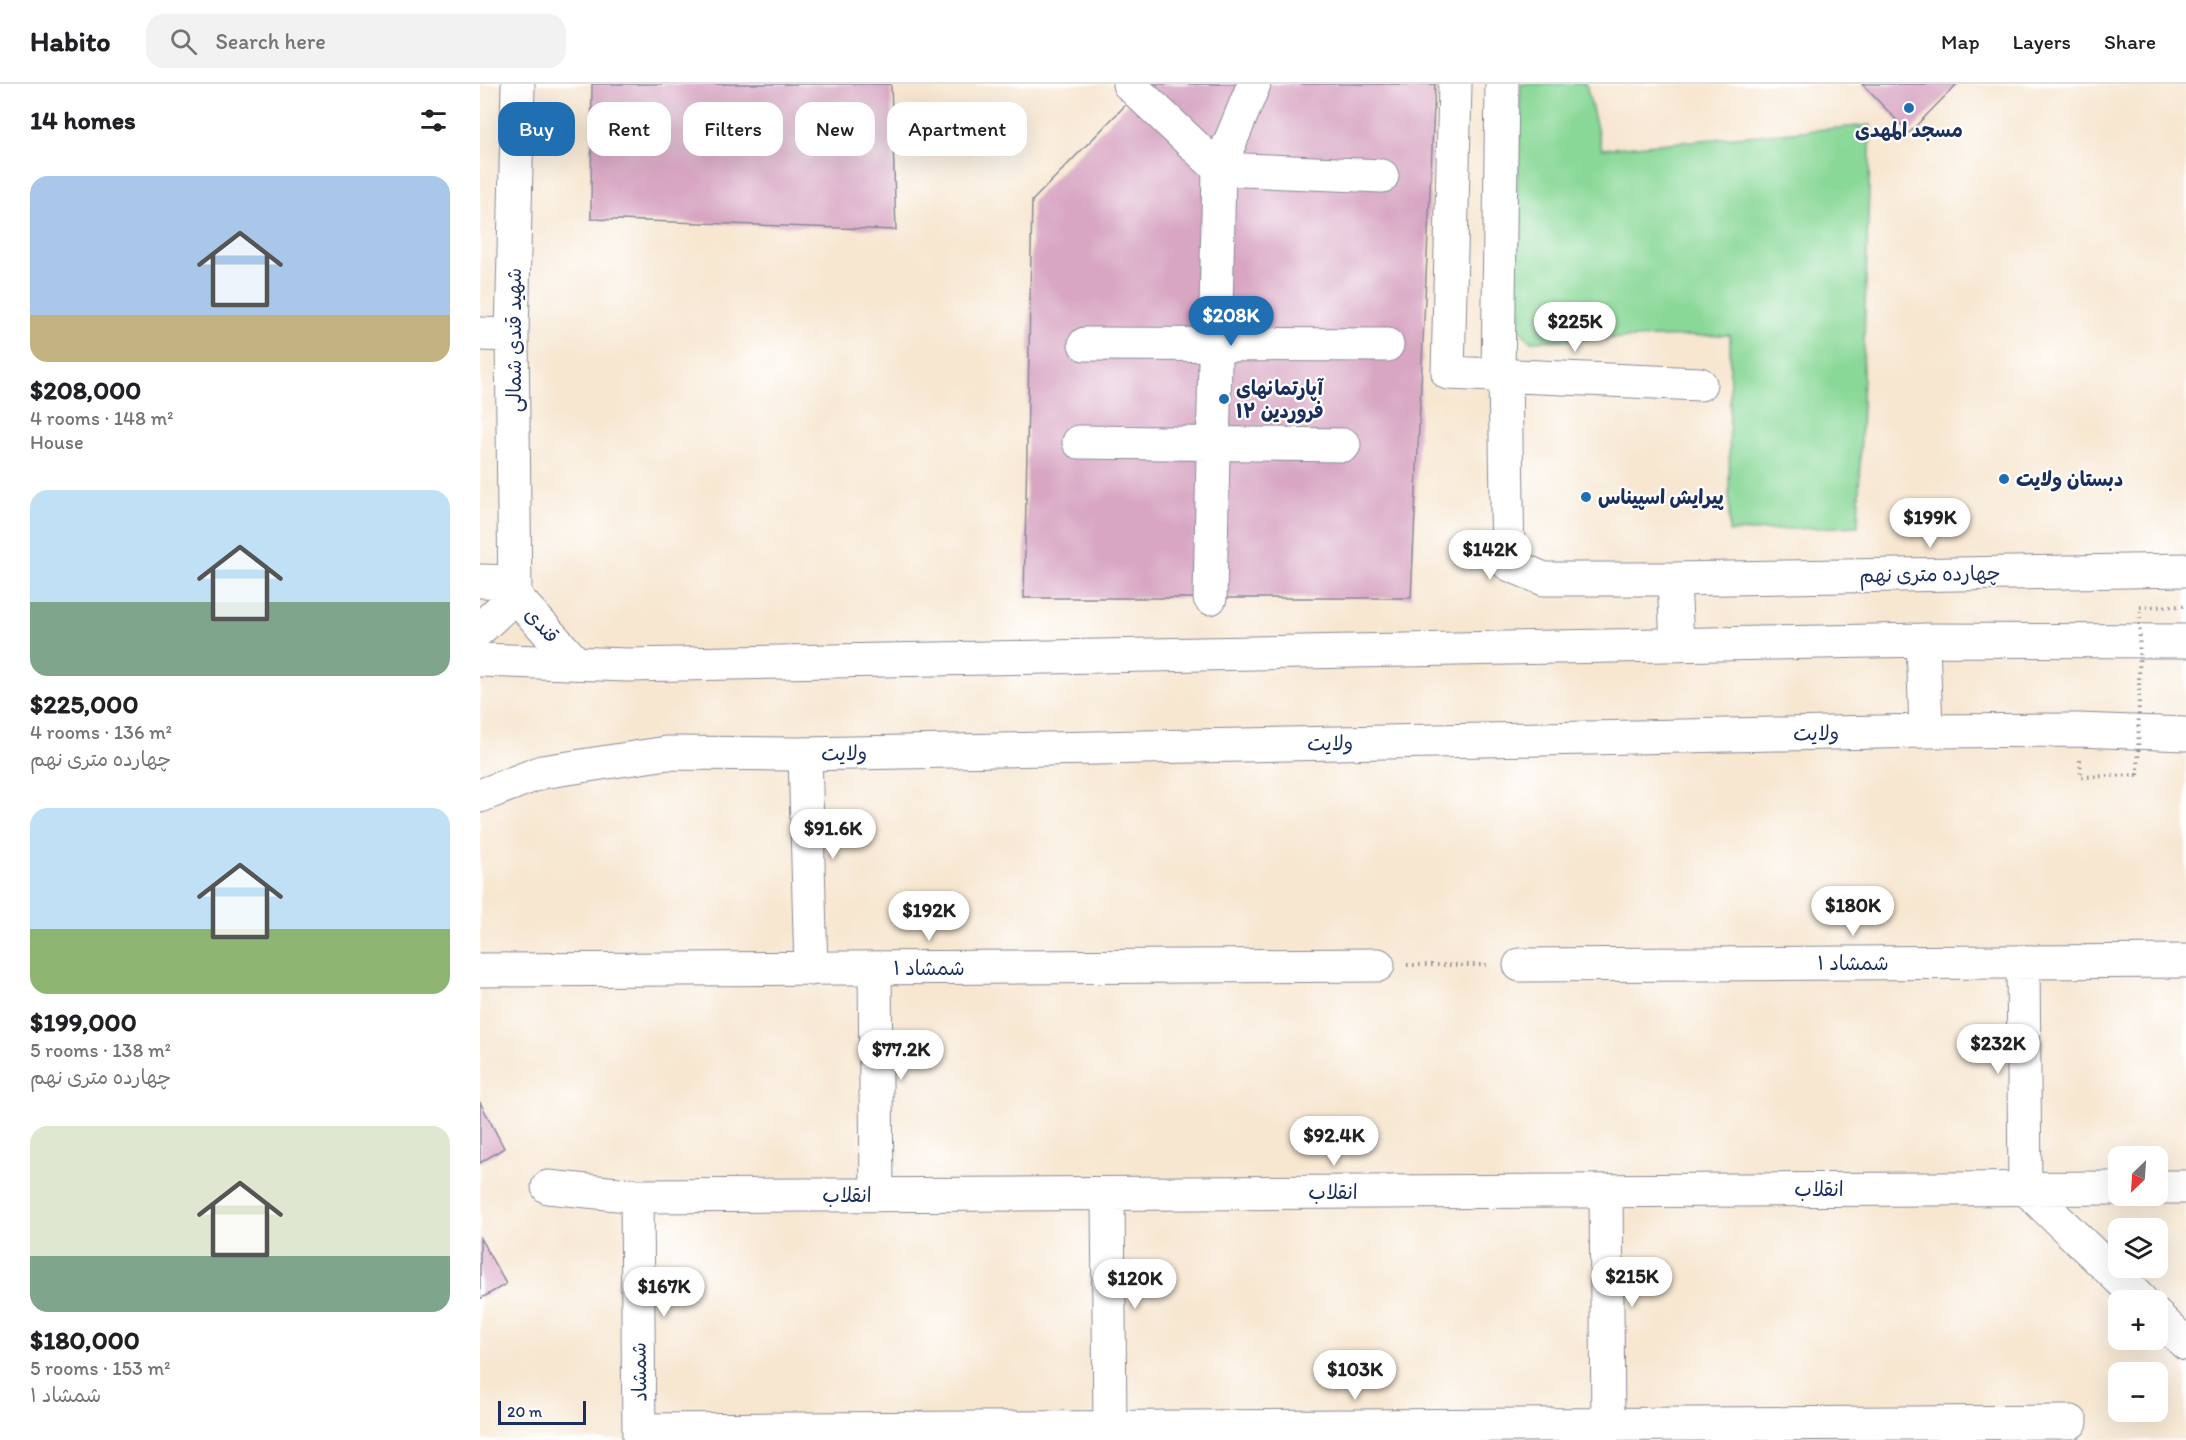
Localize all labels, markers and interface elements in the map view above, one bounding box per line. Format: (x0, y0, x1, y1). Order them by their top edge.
search box (146, 14, 566, 68)
text: Habito (30, 24, 110, 58)
icon: search (167, 25, 200, 58)
text: Search here (215, 28, 326, 55)
text: Map (1941, 29, 1980, 54)
text: Layers (2013, 29, 2071, 54)
text: Share (2104, 29, 2156, 54)
marker: مسجد المهدی (1902, 101, 1916, 115)
chip: Buy (498, 102, 575, 156)
chip: Rent (587, 102, 671, 156)
chip: Filters (683, 102, 783, 156)
chip: New (795, 102, 875, 156)
chip: Apartment (887, 102, 1027, 156)
text: 14 homes (30, 104, 136, 136)
icon: filters (417, 104, 450, 137)
place label: مسجد المهدی (1855, 118, 1963, 142)
icon: home (186, 215, 294, 323)
street label: شهید قندی شمالی (502, 268, 527, 412)
pin: $208K (1189, 296, 1273, 347)
pin: $225K (1533, 302, 1617, 353)
text: $208K (1203, 303, 1259, 327)
text: $225K (1548, 309, 1602, 333)
text: $208,000 (30, 374, 141, 406)
place label: آپارتمانهای ۱۲ فروردین (1236, 376, 1325, 424)
marker: آپارتمانهای ۱۲ فروردین (1217, 392, 1231, 406)
text: 4 rooms · 148 m² (30, 406, 174, 430)
text: House (30, 430, 84, 454)
place label: دبستان ولایت (2016, 467, 2123, 492)
marker: دبستان ولایت (1997, 472, 2011, 486)
place label: پیرایش اسپیناس (1598, 485, 1724, 510)
marker: پیرایش اسپیناس (1579, 490, 1593, 504)
pin: $199K (1888, 498, 1972, 549)
text: $199K (1903, 505, 1957, 529)
icon: home (186, 529, 294, 637)
pin: $142K (1448, 530, 1532, 581)
text: $142K (1463, 537, 1517, 561)
street label: چهارده متری نهم (1859, 561, 2001, 590)
street label: قندی (520, 602, 564, 648)
text: $225,000 (30, 688, 138, 720)
text: 4 rooms · 136 m² (30, 720, 172, 744)
street label: ولایت (1793, 721, 1839, 745)
street label: ولایت (1307, 731, 1353, 755)
street label: ولایت (821, 741, 867, 765)
text: چهارده متری نهم (30, 747, 171, 771)
pin: $91.6K (784, 809, 882, 860)
text: $91.6K (804, 816, 862, 840)
icon: home (186, 847, 294, 955)
pin: $180K (1811, 886, 1895, 937)
pin: $192K (887, 891, 971, 942)
text: $180K (1825, 893, 1881, 917)
text: $192K (902, 898, 956, 922)
street label: شمشاد ۱ (1817, 951, 1889, 975)
street label: شمشاد ۱ (893, 956, 965, 980)
text: $199,000 (30, 1006, 137, 1038)
pin: $232K (1956, 1024, 2040, 1075)
pin: $77.2K (852, 1030, 950, 1081)
text: $232K (1971, 1031, 2025, 1055)
text: $77.2K (872, 1037, 930, 1061)
text: 5 rooms · 138 m² (30, 1038, 171, 1062)
text: چهارده متری نهم (30, 1065, 171, 1089)
pin: $92.4K (1285, 1116, 1383, 1167)
text: $92.4K (1304, 1123, 1364, 1147)
north arrow (2108, 1146, 2168, 1206)
map controls (2108, 1146, 2168, 1422)
icon: home (186, 1165, 294, 1273)
street label: انقلاب (1794, 1177, 1844, 1201)
street label: انقلاب (1308, 1180, 1358, 1204)
street label: انقلاب (822, 1183, 872, 1207)
button: layers (2108, 1218, 2168, 1278)
pin: $215K (1590, 1257, 1674, 1308)
pin: $120K (1093, 1259, 1177, 1310)
text: $215K (1605, 1264, 1659, 1288)
text: $120K (1107, 1266, 1163, 1290)
pin: $167K (622, 1267, 706, 1318)
text: $167K (638, 1274, 690, 1298)
button: + (2108, 1290, 2168, 1350)
text: $180,000 (30, 1324, 140, 1356)
street label: شمشاد (626, 1342, 652, 1402)
pin: $103K (1313, 1350, 1397, 1401)
text: 5 rooms · 153 m² (30, 1356, 170, 1380)
text: $103K (1327, 1357, 1383, 1381)
button: − (2108, 1362, 2168, 1422)
text: شمشاد ۱ (30, 1383, 101, 1407)
scale bar (498, 1398, 586, 1426)
text: 20 m (507, 1402, 542, 1421)

